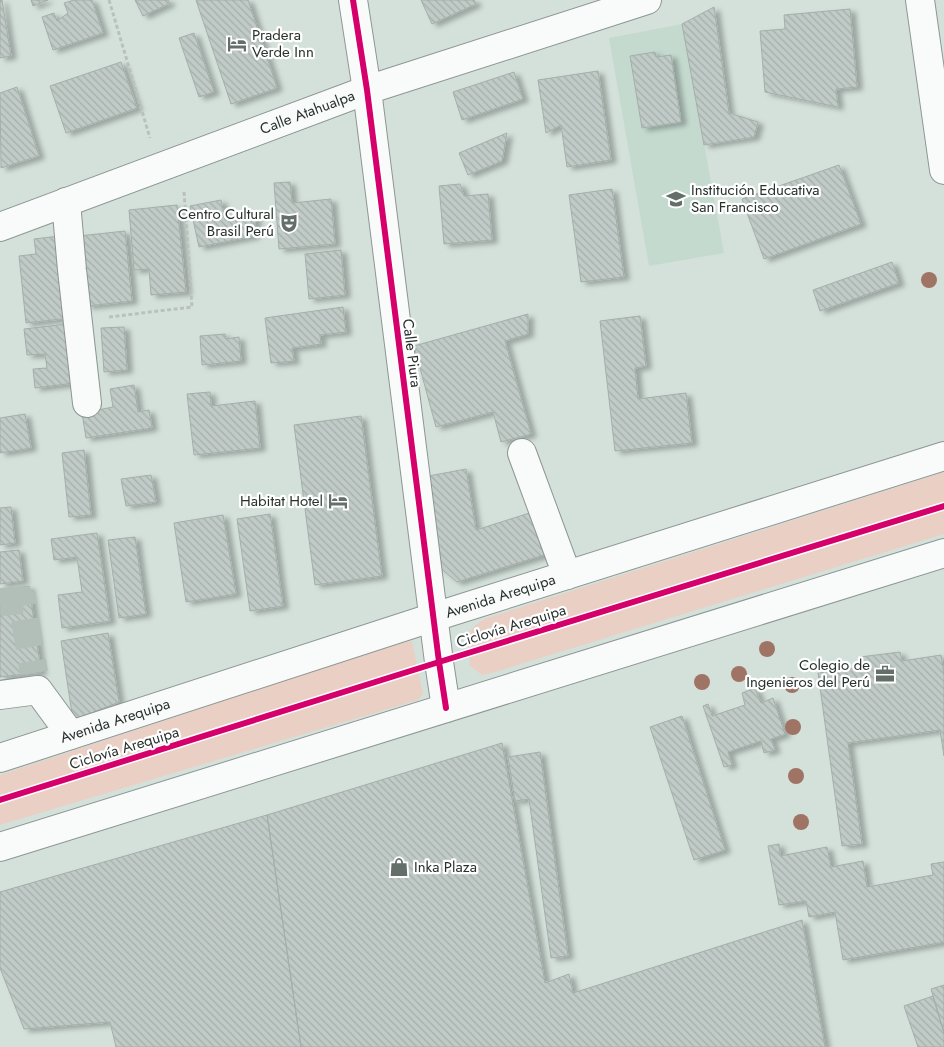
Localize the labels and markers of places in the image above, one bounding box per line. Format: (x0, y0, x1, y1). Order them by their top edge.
place label: Pradera Verde Inn (252, 24, 314, 63)
hotel icon: Pradera Verde Inn (226, 33, 248, 55)
place label: Institución Educativa San Francisco (691, 179, 820, 218)
school or university icon: Institución Educativa San Francisco (665, 188, 687, 210)
place label: Centro Cultural Brasil Perú (178, 203, 274, 242)
theatre icon: Centro Cultural Brasil Perú (278, 212, 300, 234)
place label: Habitat Hotel (240, 490, 323, 512)
hotel icon: Habitat Hotel (327, 490, 349, 512)
place label: Colegio de Ingenieros del Perú (746, 654, 870, 693)
office icon: Colegio de Ingenieros del Perú (874, 663, 896, 685)
shop icon: Inka Plaza (388, 856, 410, 878)
place label: Inka Plaza (414, 856, 477, 878)

